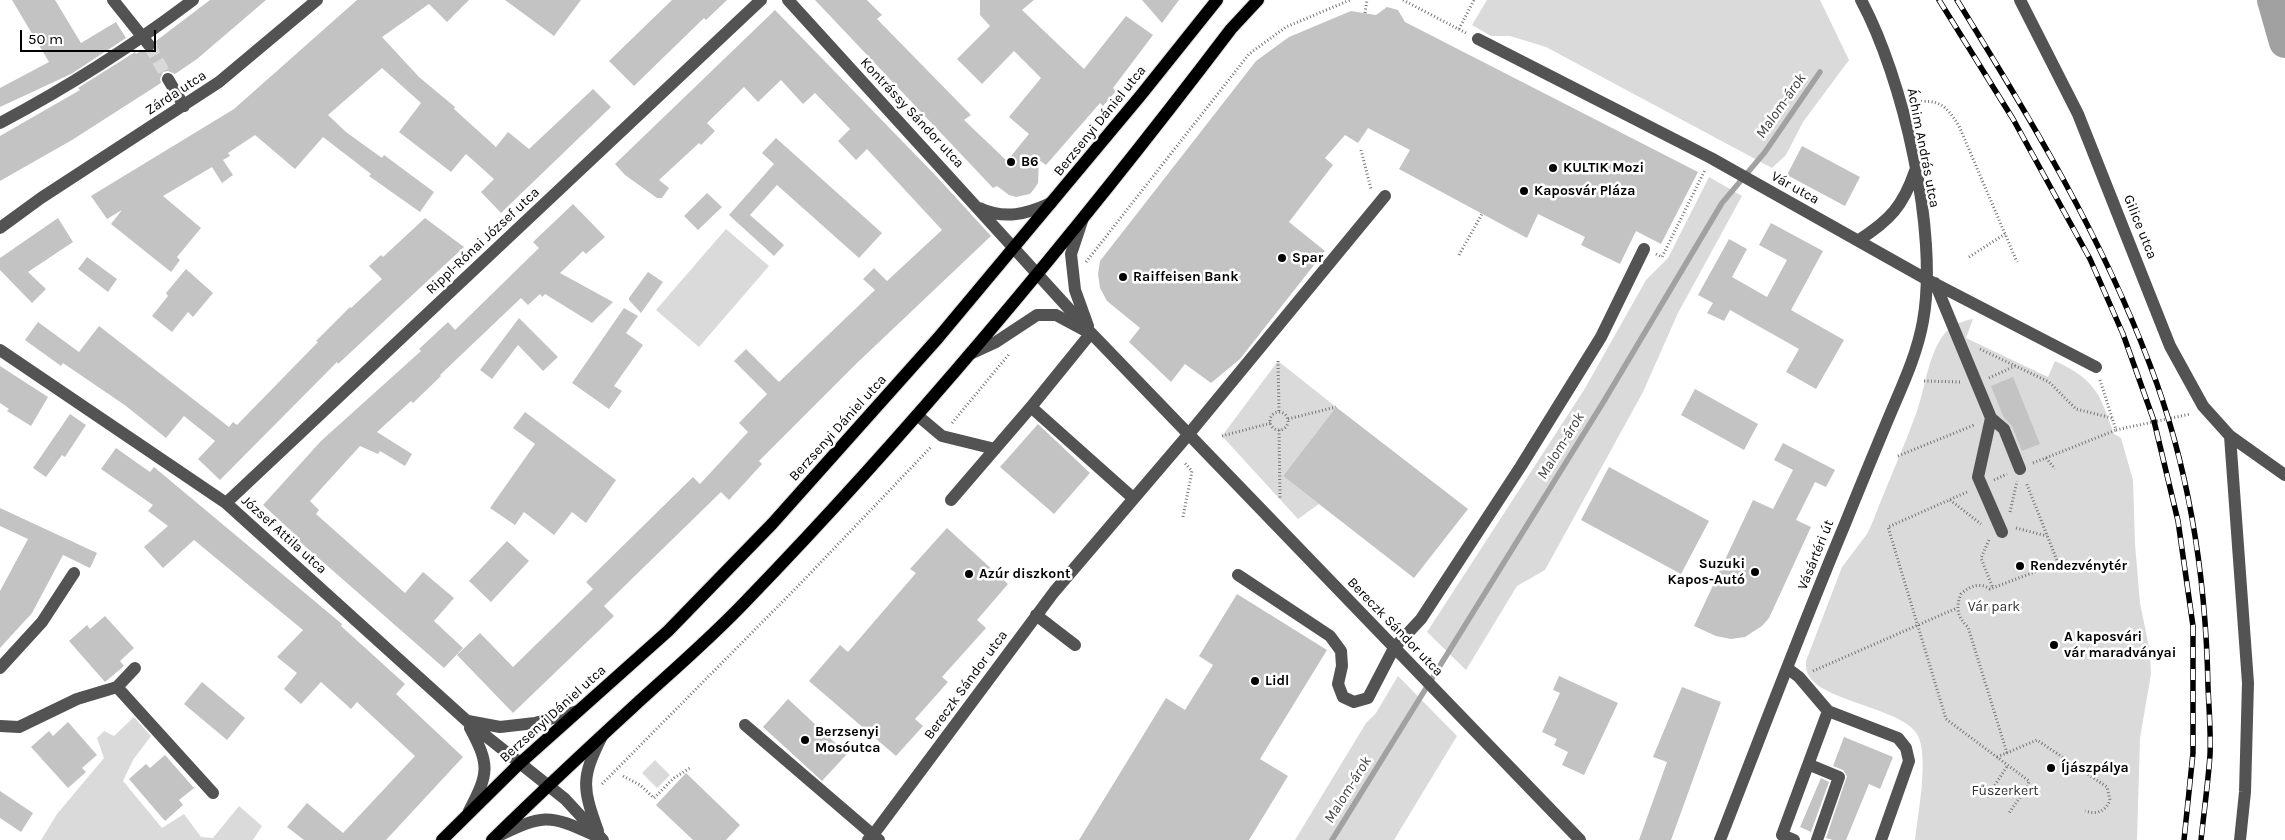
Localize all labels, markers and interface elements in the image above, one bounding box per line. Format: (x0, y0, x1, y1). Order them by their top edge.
scale bar (22, 20, 159, 52)
text: 50 m (28, 30, 63, 48)
street label: Kontrássy Sándor utca (857, 54, 967, 172)
street label: Berzsenyi Dániel utca (1050, 62, 1150, 180)
street label: Zárda utca (142, 67, 210, 119)
water label: Malom-árok (1752, 70, 1810, 142)
street label: Áchim András utca (1903, 87, 1943, 209)
place label: B6 (1021, 154, 1039, 170)
marker: B6 (1005, 156, 1017, 168)
place label: KULTIK Mozi (1563, 160, 1644, 176)
marker: KULTIK Mozi (1547, 162, 1559, 174)
street label: Vár utca (1768, 168, 1822, 208)
place label: Kaposvár Pláza (1534, 183, 1635, 199)
street label: Rippl-Rónai József utca (423, 184, 543, 298)
marker: Kaposvár Pláza (1518, 185, 1530, 197)
street label: Gilice utca (2120, 192, 2160, 262)
place label: Spar (1292, 250, 1323, 266)
marker: Spar (1276, 252, 1288, 264)
place label: Raiffeisen Bank (1133, 269, 1238, 285)
marker: Raiffeisen Bank (1117, 271, 1129, 283)
street label: Berzsenyi Dániel utca (786, 371, 890, 485)
water label: Malom-árok (1533, 409, 1589, 483)
street label: József Attila utca (238, 492, 330, 578)
street label: Vásártéri út (1794, 518, 1838, 592)
place label: Suzuki Kapos-Autó (1668, 556, 1745, 588)
place label: Rendezvénytér (2030, 558, 2127, 574)
marker: Rendezvénytér (2014, 560, 2026, 572)
place label: Azúr diszkont (979, 566, 1070, 582)
marker: Suzuki Kapos-Autó (1749, 566, 1761, 578)
marker: Azúr diszkont (963, 568, 975, 580)
street label: Bereczk Sándor utca (1344, 574, 1446, 680)
park label: Vár park (1968, 599, 2020, 615)
street label: Bereczk Sándor utca (921, 627, 1011, 743)
place label: A kaposvári vár maradványai (2064, 629, 2176, 662)
marker: A kaposvári vár maradványai (2048, 639, 2060, 651)
street label: Berzsenyi Dániel utca (496, 662, 610, 766)
place label: Lidl (1265, 673, 1289, 689)
marker: Lidl (1249, 675, 1261, 687)
place label: Berzsenyi Mosóutca (815, 724, 880, 756)
marker: Berzsenyi Mosóutca (799, 734, 811, 746)
water label: Malom-árok (1320, 753, 1376, 827)
place label: Íjászpálya (2061, 760, 2129, 776)
marker: Íjászpálya (2045, 762, 2057, 774)
park label: Fűszerkert (1971, 783, 2039, 799)

